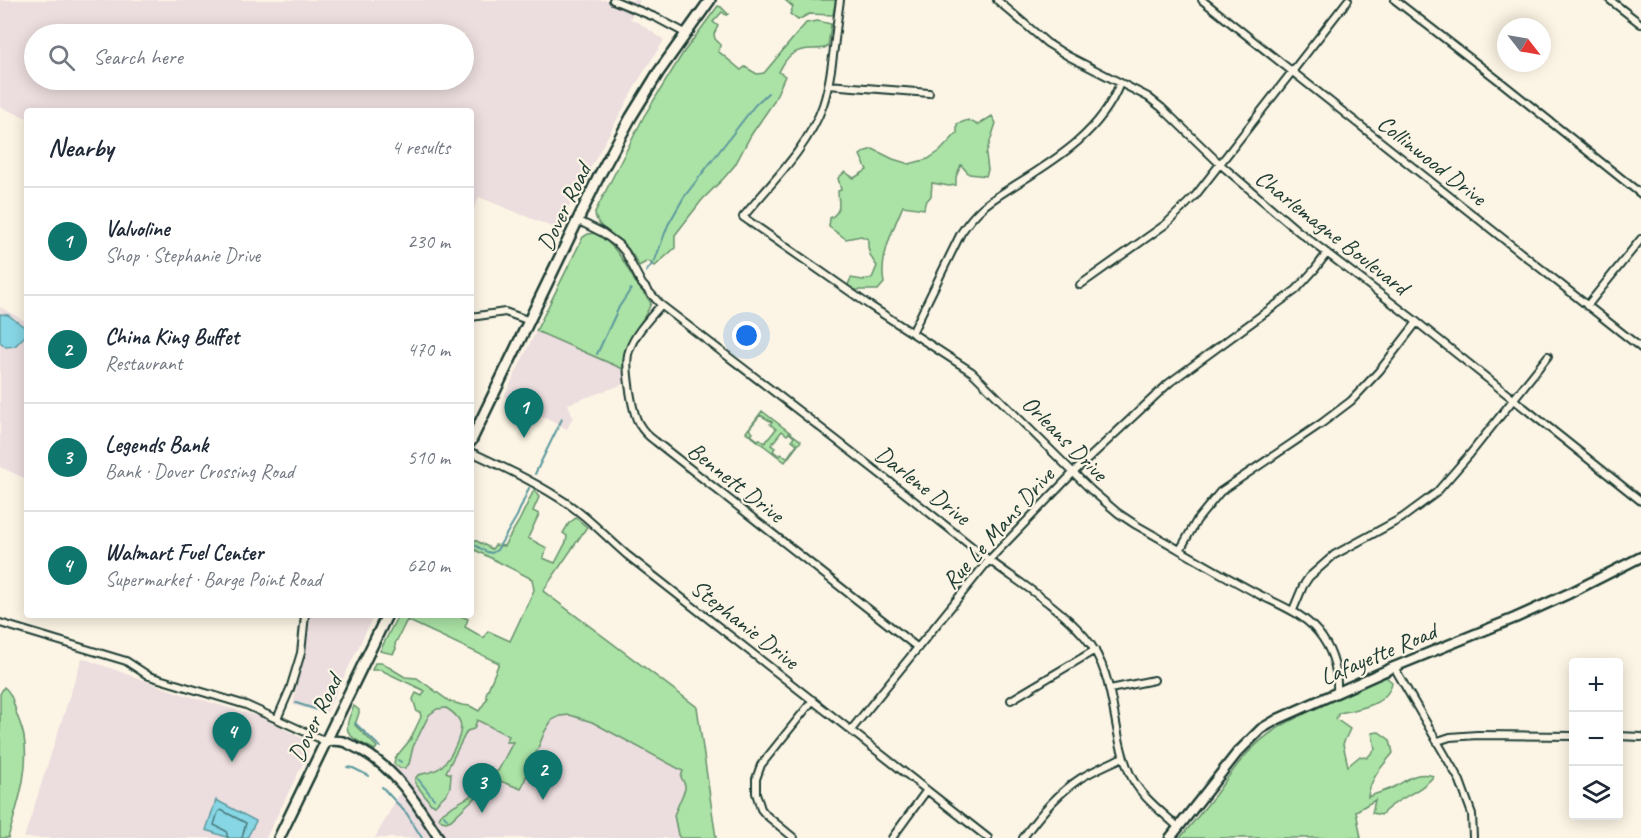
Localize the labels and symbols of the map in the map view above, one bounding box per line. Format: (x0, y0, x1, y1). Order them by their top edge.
north arrow (1497, 18, 1551, 72)
street label: Collinwood Drive (1371, 108, 1494, 213)
street label: Dover Road (530, 155, 599, 255)
street label: Charlemagne Boulevard (1249, 163, 1418, 304)
your location (732, 321, 761, 350)
pin: 1 (504, 388, 544, 438)
street label: Orleans Drive (1016, 389, 1116, 489)
street label: Bennett Drive (682, 435, 792, 530)
street label: Darlene Drive (869, 439, 978, 533)
street label: Rue Le Mans Drive (935, 459, 1062, 595)
street label: Stephanie Drive (685, 572, 807, 677)
street label: Lafayette Road (1315, 615, 1444, 692)
street label: Dover Road (281, 666, 350, 766)
pin: 4 (212, 712, 252, 762)
pin: 2 (524, 750, 562, 800)
pin: 3 (462, 764, 502, 813)

